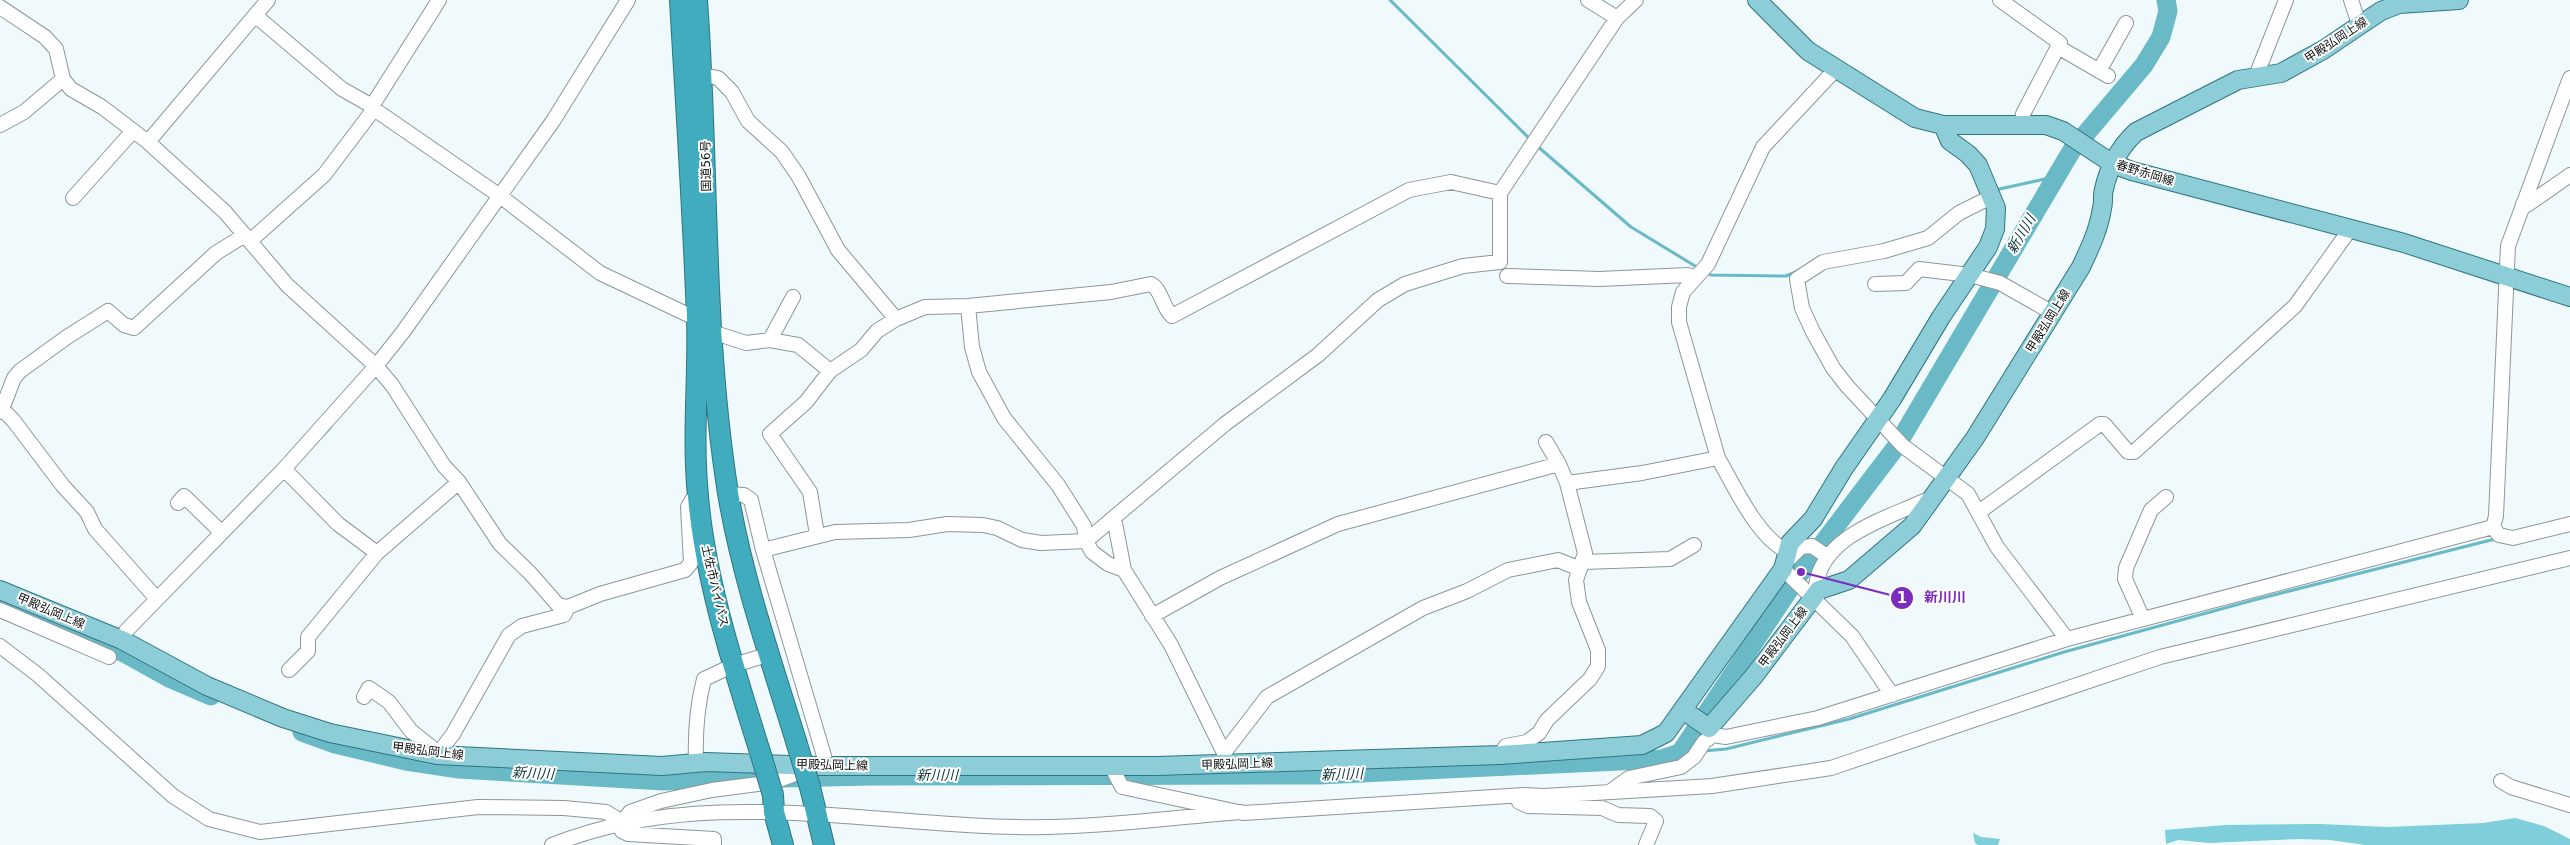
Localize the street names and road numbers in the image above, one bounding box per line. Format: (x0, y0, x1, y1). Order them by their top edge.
street label: 甲殿弘岡上線 (2302, 15, 2370, 65)
street label: 国道56号 (699, 140, 713, 192)
street label: 春野赤岡線 (2114, 158, 2176, 188)
street label: 甲殿弘岡上線 (2023, 287, 2073, 355)
street label: 土佐市バイパス (699, 544, 731, 628)
street label: 甲殿弘岡上線 (15, 590, 87, 632)
street label: 甲殿弘岡上線 (1756, 604, 1810, 670)
street label: 甲殿弘岡上線 (391, 740, 465, 762)
street label: 甲殿弘岡上線 (1201, 756, 1273, 772)
street label: 甲殿弘岡上線 (796, 757, 868, 773)

